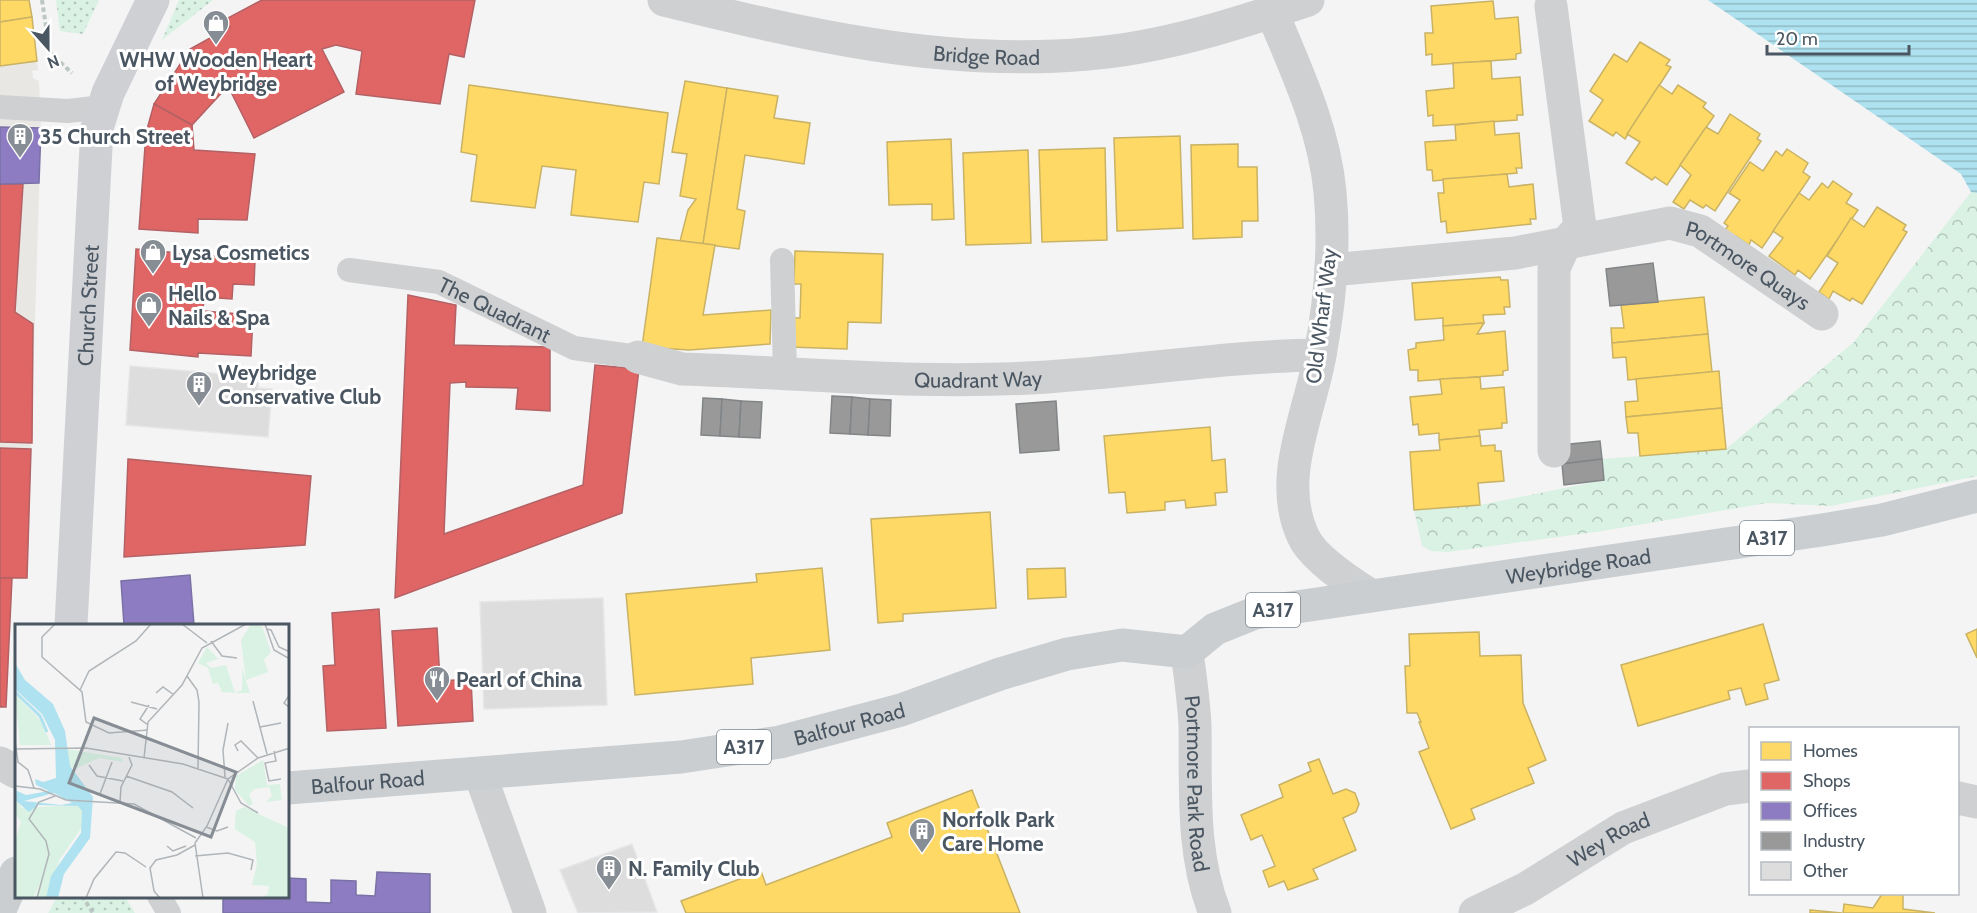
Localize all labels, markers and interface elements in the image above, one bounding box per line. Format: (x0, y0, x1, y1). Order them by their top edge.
shop icon: WHW Wooden Heart of Weybridge (201, 8, 231, 46)
north arrow (18, 18, 78, 78)
scale bar (1767, 18, 1910, 56)
text: 20 m (1776, 28, 1818, 50)
street label: Bridge Road (932, 40, 1040, 69)
place label: WHW Wooden Heart of Weybridge (119, 47, 313, 96)
text: N (45, 51, 62, 72)
building icon: 35 Church Street (5, 121, 35, 159)
place label: 35 Church Street (40, 124, 191, 149)
street label: Portmore Quays (1683, 215, 1815, 315)
shop icon: Lysa Cosmetics (138, 237, 168, 275)
place label: Lysa Cosmetics (172, 240, 310, 265)
street label: Church Street (72, 244, 103, 367)
street label: Old Wharf Way (1300, 246, 1342, 385)
street label: The Quadrant (435, 271, 555, 347)
place label: Hello Nails & Spa (168, 281, 270, 330)
shop icon: Hello Nails & Spa (134, 290, 164, 328)
place label: Weybridge Conservative Club (218, 360, 381, 409)
street label: Quadrant Way (914, 365, 1043, 392)
building icon: Weybridge Conservative Club (184, 369, 214, 407)
road number: A317 (1740, 521, 1794, 555)
street label: Weybridge Road (1504, 543, 1653, 589)
road number: A317 (1246, 593, 1300, 627)
inset map (15, 624, 290, 898)
restaurant icon: Pearl of China (422, 664, 452, 702)
place label: Pearl of China (456, 667, 582, 692)
street label: Portmore Park Road (1180, 694, 1215, 874)
street label: Balfour Road (791, 697, 908, 750)
legend (1749, 727, 1959, 895)
road number: A317 (717, 730, 771, 764)
text: Homes (1803, 740, 1858, 762)
street label: Balfour Road (310, 765, 426, 799)
text: Shops (1803, 770, 1851, 792)
text: Offices (1803, 800, 1857, 822)
place label: Norfolk Park Care Home (942, 807, 1056, 856)
street label: Wey Road (1563, 807, 1653, 872)
building icon: Norfolk Park Care Home (907, 816, 937, 854)
text: Industry (1803, 830, 1865, 852)
building icon: N. Family Club (594, 853, 624, 891)
place label: N. Family Club (628, 856, 759, 881)
text: Other (1803, 860, 1848, 882)

